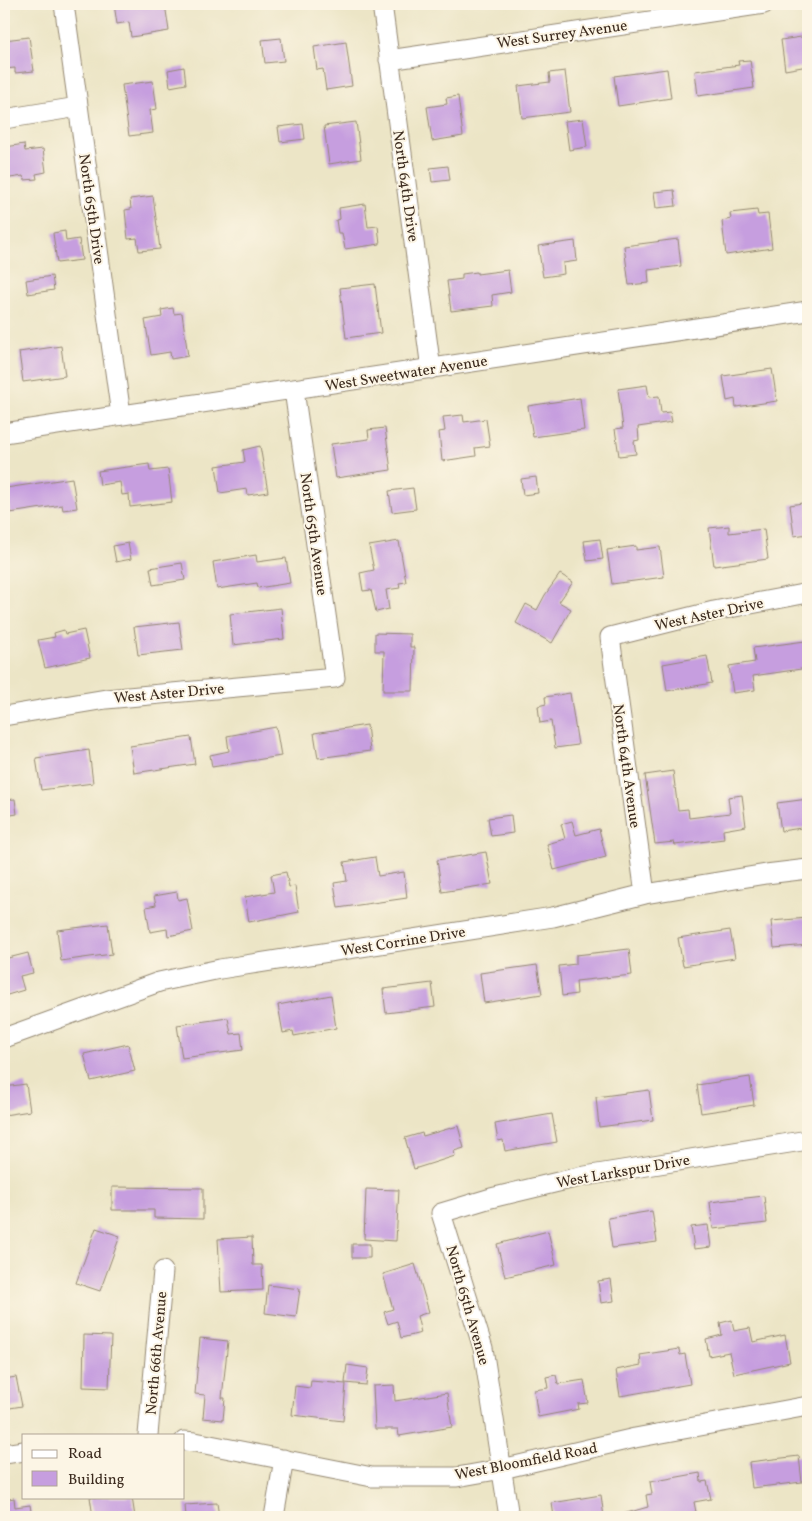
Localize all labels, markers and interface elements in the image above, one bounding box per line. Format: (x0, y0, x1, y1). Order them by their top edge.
street label: West Surrey Avenue (496, 16, 629, 55)
street label: North 64th Drive (386, 129, 423, 243)
street label: North 65th Drive (72, 153, 109, 266)
street label: West Sweetwater Avenue (323, 351, 489, 398)
street label: North 65th Avenue (294, 472, 332, 597)
street label: West Aster Drive (653, 594, 766, 637)
street label: West Aster Drive (113, 679, 225, 710)
street label: North 64th Avenue (606, 703, 645, 830)
street label: West Corrine Drive (339, 922, 467, 963)
street label: West Larkspur Drive (555, 1150, 692, 1195)
street label: North 65th Avenue (439, 1243, 494, 1368)
street label: North 66th Avenue (142, 1290, 173, 1416)
legend (22, 1434, 185, 1498)
street label: West Bloomfield Road (453, 1438, 599, 1487)
text: Road (68, 1444, 102, 1465)
text: Building (68, 1470, 125, 1491)

